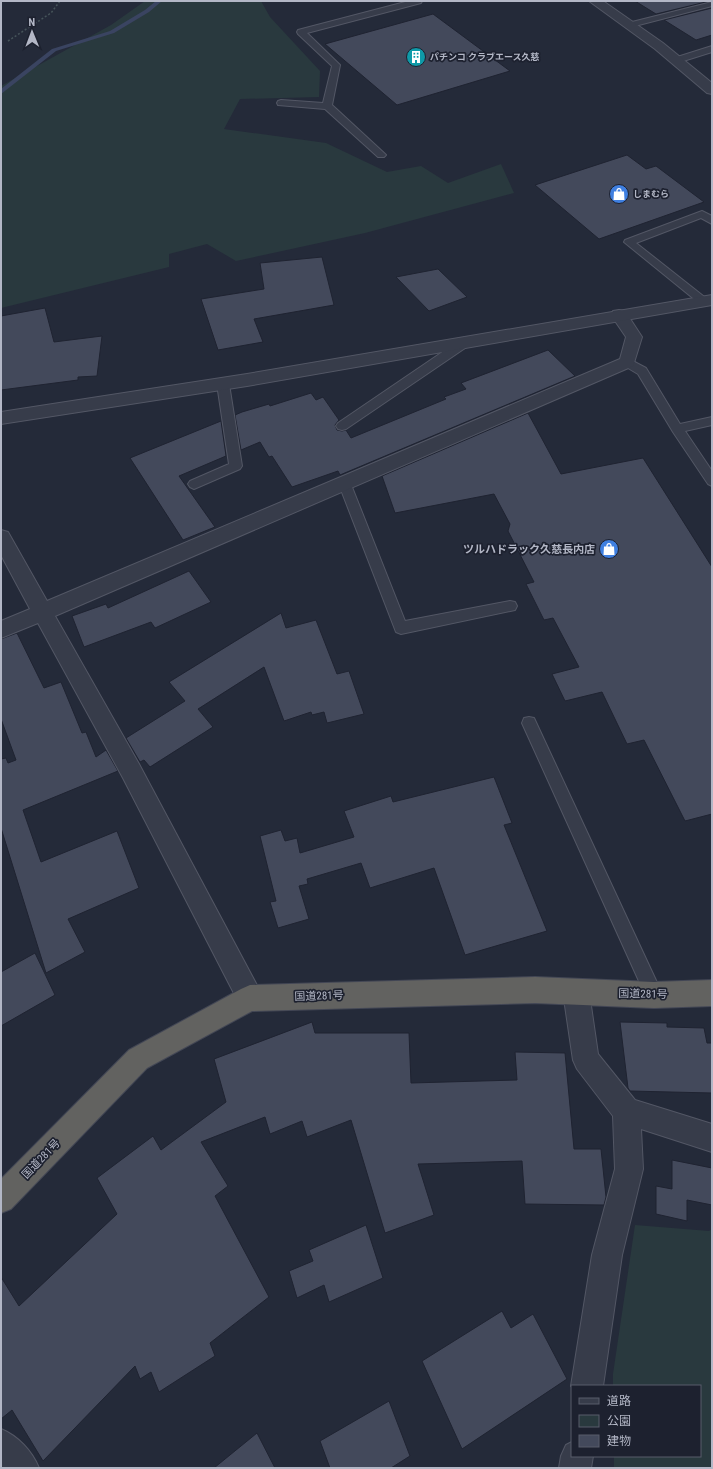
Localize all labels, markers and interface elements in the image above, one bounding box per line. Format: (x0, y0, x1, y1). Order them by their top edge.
north arrow (12, 12, 52, 52)
text: N (28, 16, 36, 29)
building icon: パチンコ クラブエース久慈 (405, 46, 427, 68)
place label: パチンコ クラブエース久慈 (430, 52, 540, 62)
shop icon: しまむら (608, 183, 630, 205)
place label: しまむら (633, 189, 669, 199)
shop icon: ツルハドラック久慈長内店 (598, 538, 620, 560)
place label: ツルハドラック久慈長内店 (463, 543, 595, 556)
street label: 国道281号 (618, 987, 668, 1001)
street label: 国道281号 (294, 989, 344, 1003)
street label: 国道281号 (19, 1137, 63, 1181)
legend (571, 1385, 701, 1457)
text: 道路 (607, 1394, 631, 1408)
text: 公園 (607, 1414, 631, 1428)
text: 建物 (607, 1434, 631, 1448)

